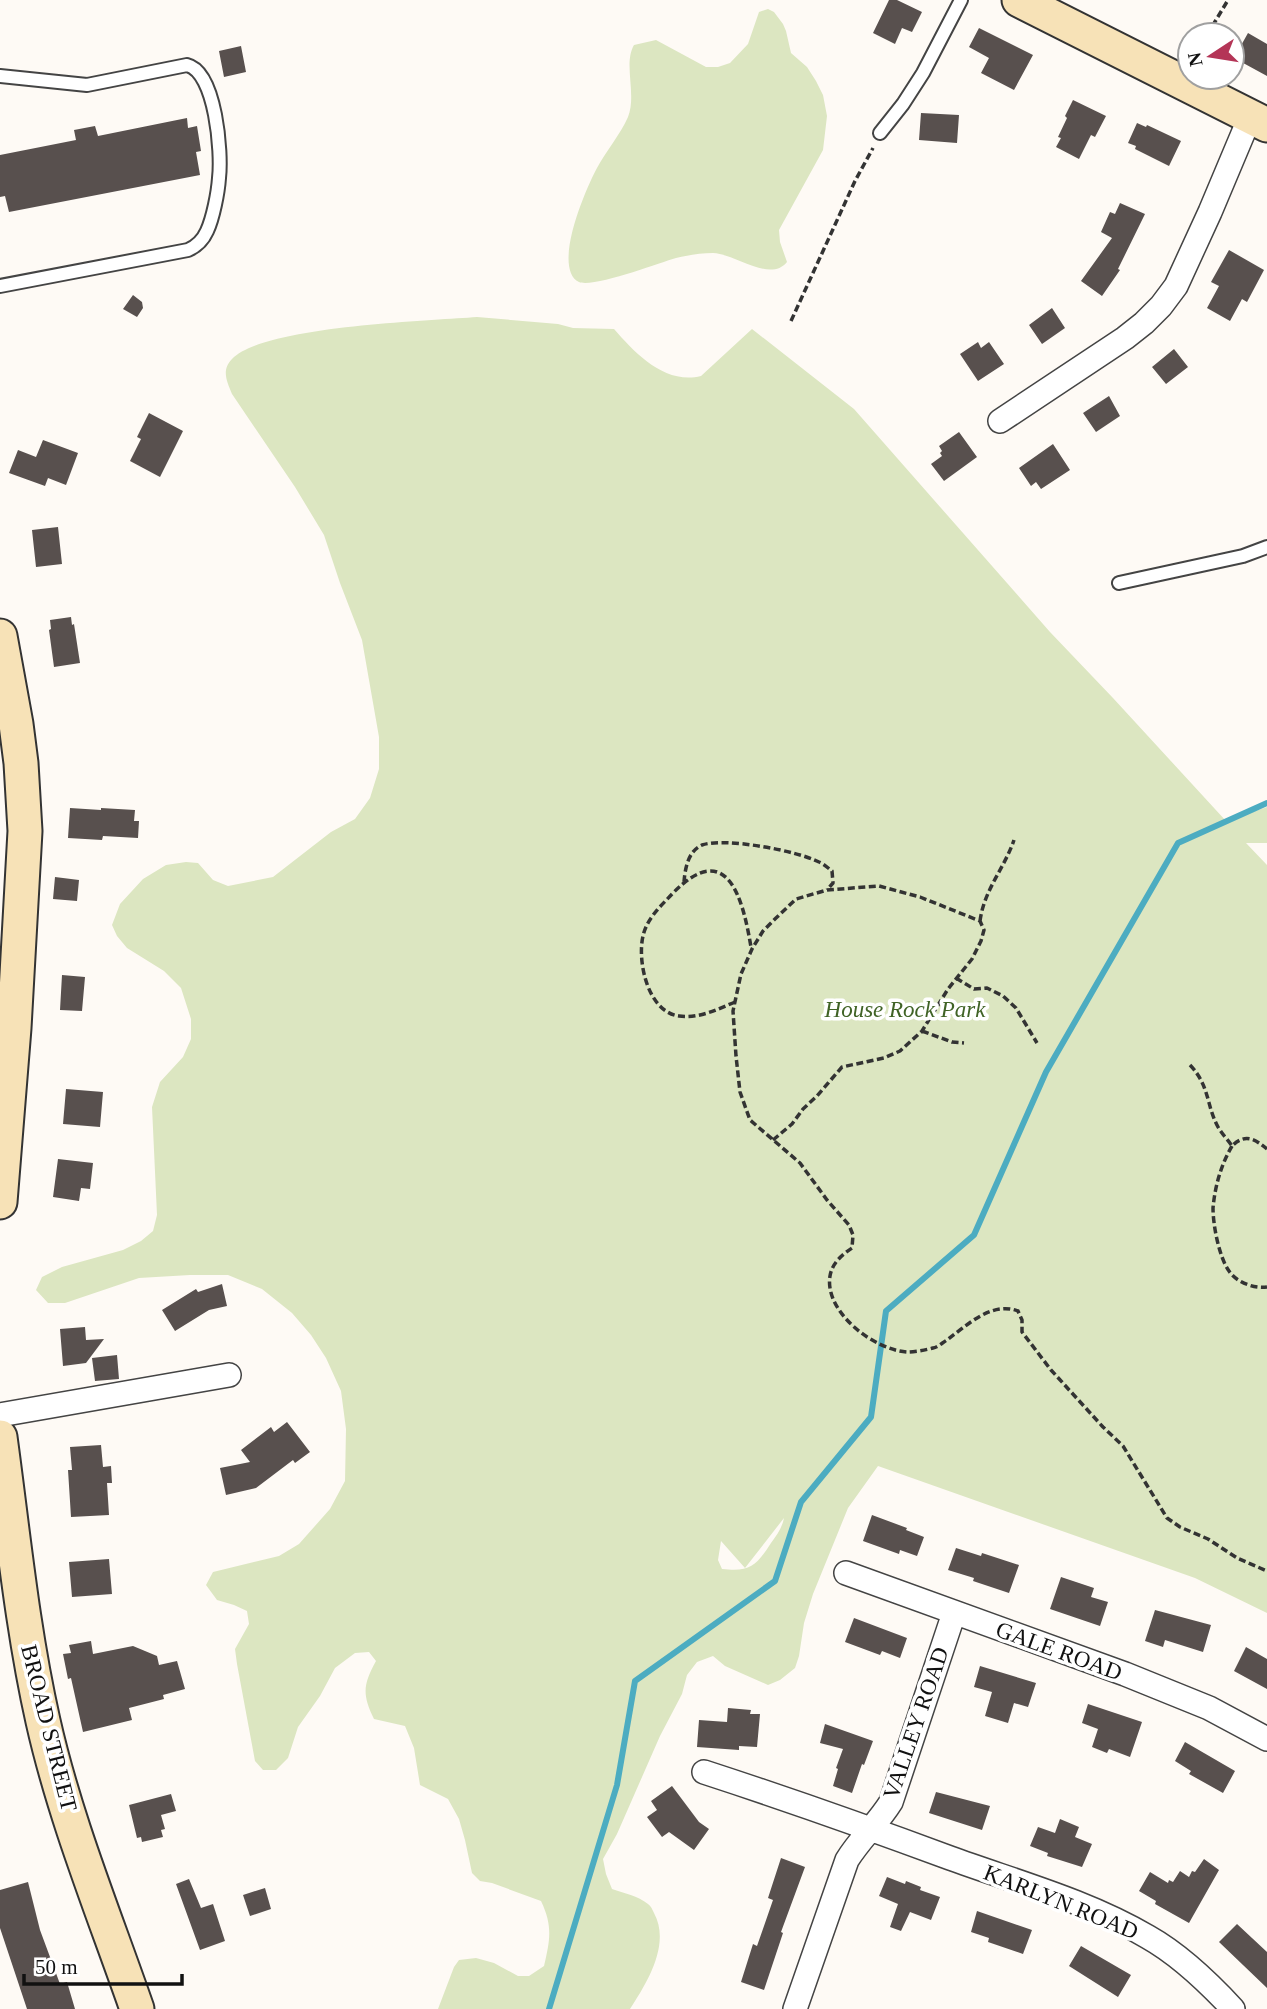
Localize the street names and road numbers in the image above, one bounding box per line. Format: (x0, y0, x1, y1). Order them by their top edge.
street label: GALE ROAD (993, 1617, 1125, 1685)
street label: BROAD STREET (16, 1642, 82, 1814)
street label: VALLEY ROAD (878, 1644, 954, 1802)
street label: KARLYN ROAD (980, 1860, 1142, 1944)

